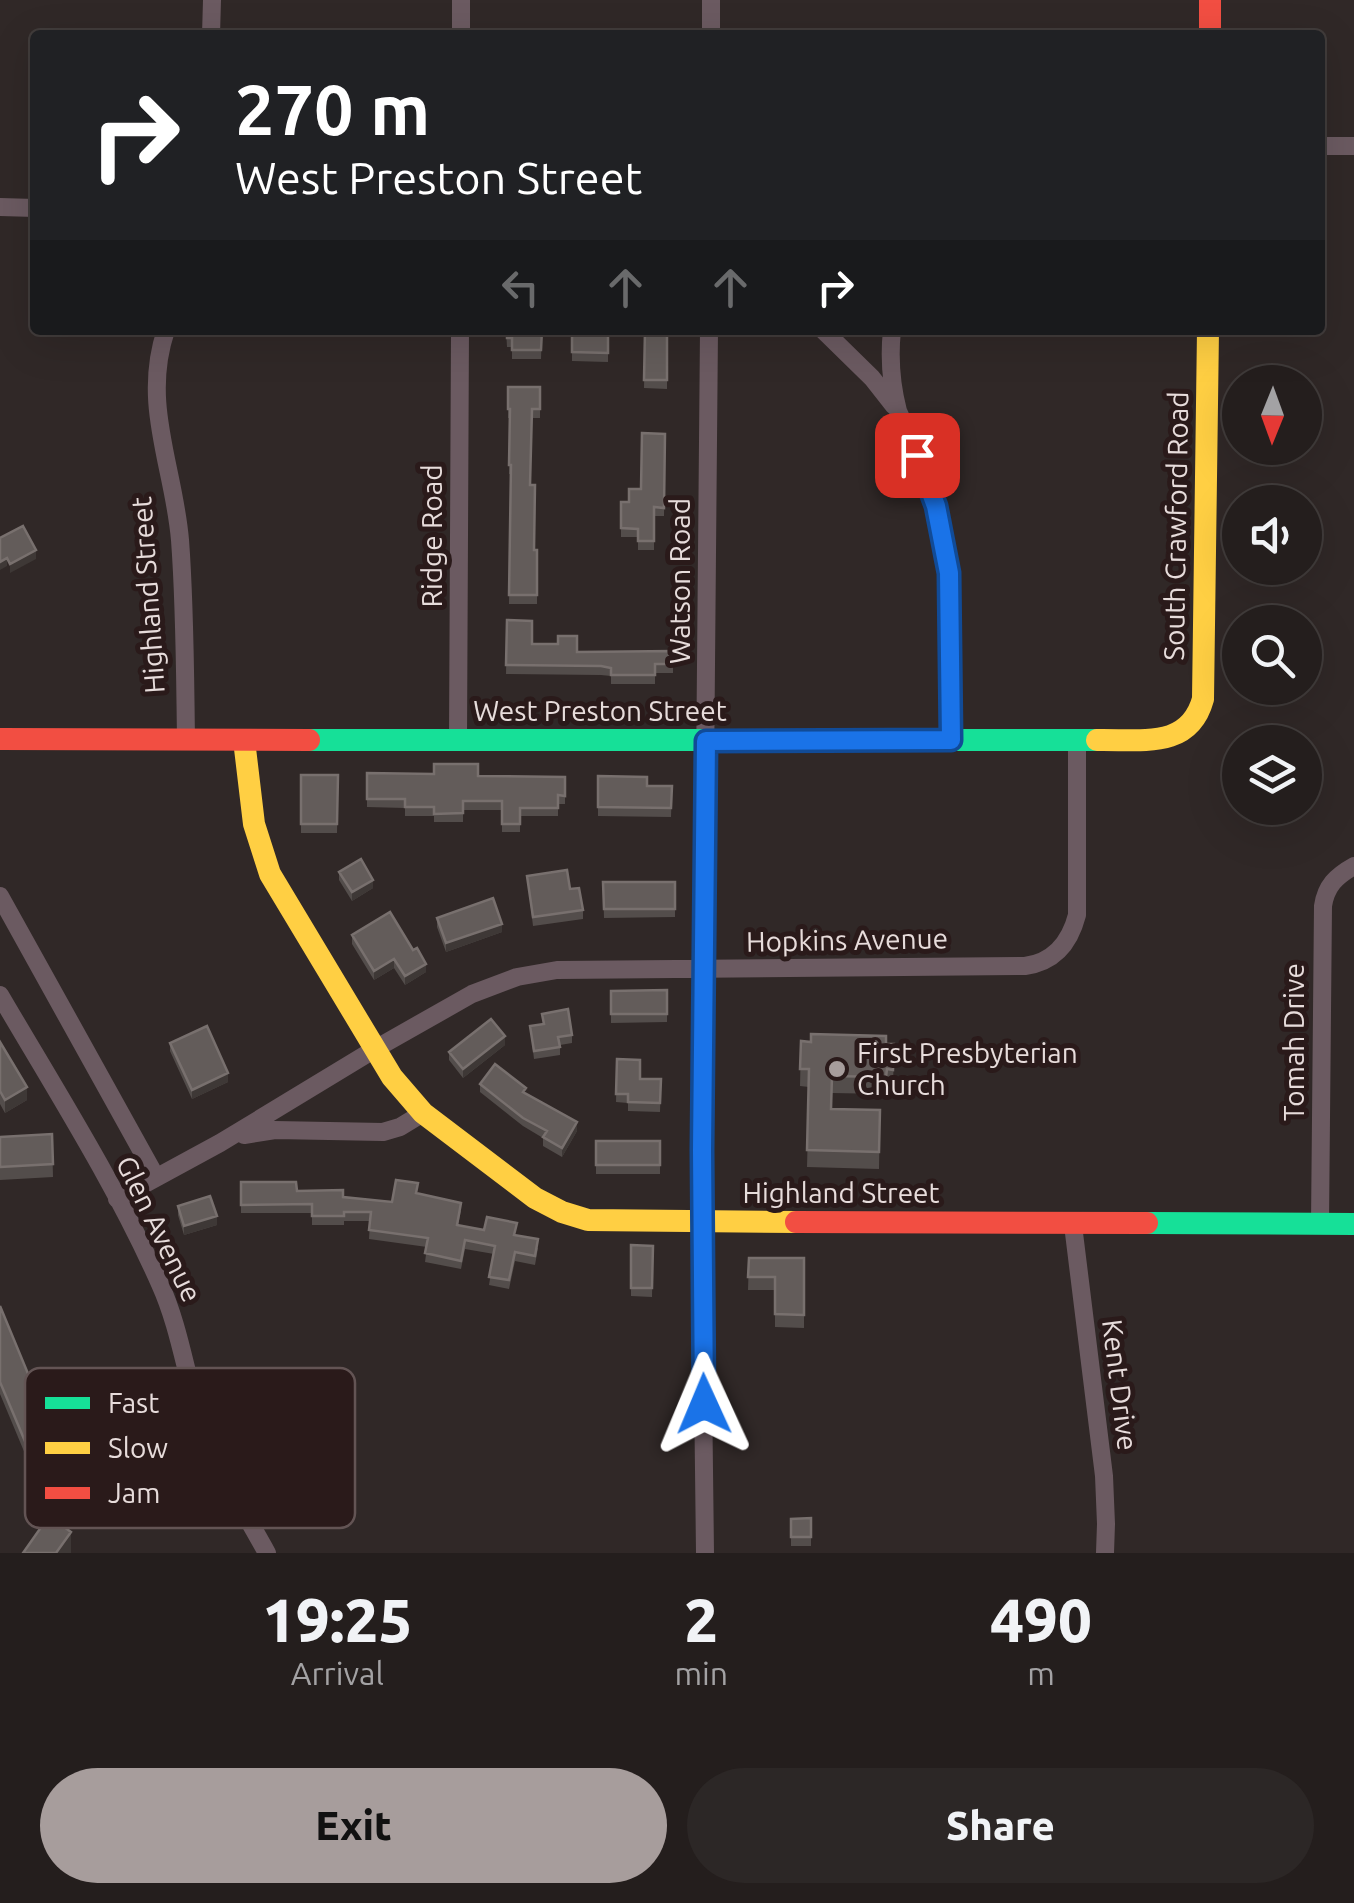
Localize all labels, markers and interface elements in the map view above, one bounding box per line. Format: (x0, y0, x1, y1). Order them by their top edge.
icon: right (70, 70, 200, 200)
text: 270 m (235, 70, 430, 148)
text: West Preston Street (235, 152, 642, 203)
icon: left (493, 260, 548, 315)
icon: ahead (598, 260, 653, 315)
icon: ahead (703, 260, 758, 315)
icon: right (808, 260, 863, 315)
north arrow (1222, 365, 1322, 465)
map controls (1222, 365, 1322, 825)
street label: South Crawford Road (1158, 391, 1193, 661)
pin (875, 413, 960, 498)
icon: arrive (890, 428, 945, 483)
street label: Ridge Road (416, 464, 447, 608)
button: sound (1222, 485, 1322, 585)
street label: Highland Street (125, 496, 170, 694)
street label: Watson Road (664, 498, 695, 664)
button: search (1222, 605, 1322, 705)
street label: West Preston Street (473, 695, 727, 726)
button: layers (1222, 725, 1322, 825)
street label: Hopkins Avenue (746, 922, 948, 957)
street label: Tomah Drive (1278, 963, 1309, 1121)
place label: First Presbyterian Church (857, 1037, 1078, 1100)
marker: First Presbyterian Church (826, 1058, 848, 1080)
street label: Glen Avenue (111, 1151, 208, 1307)
street label: Highland Street (742, 1177, 940, 1208)
street label: Kent Drive (1097, 1318, 1144, 1452)
position arrow (652, 1352, 756, 1456)
legend (25, 1368, 355, 1528)
text: Fast (108, 1387, 159, 1418)
text: Slow (108, 1432, 168, 1463)
text: Jam (108, 1477, 160, 1508)
text: 19:25 (262, 1586, 412, 1653)
text: 2 (684, 1586, 718, 1653)
text: 490 (990, 1586, 1092, 1653)
text: Arrival (291, 1655, 384, 1691)
text: min (674, 1655, 728, 1691)
text: m (1027, 1655, 1055, 1691)
button: Exit (40, 1768, 667, 1883)
button: Share (687, 1768, 1314, 1883)

